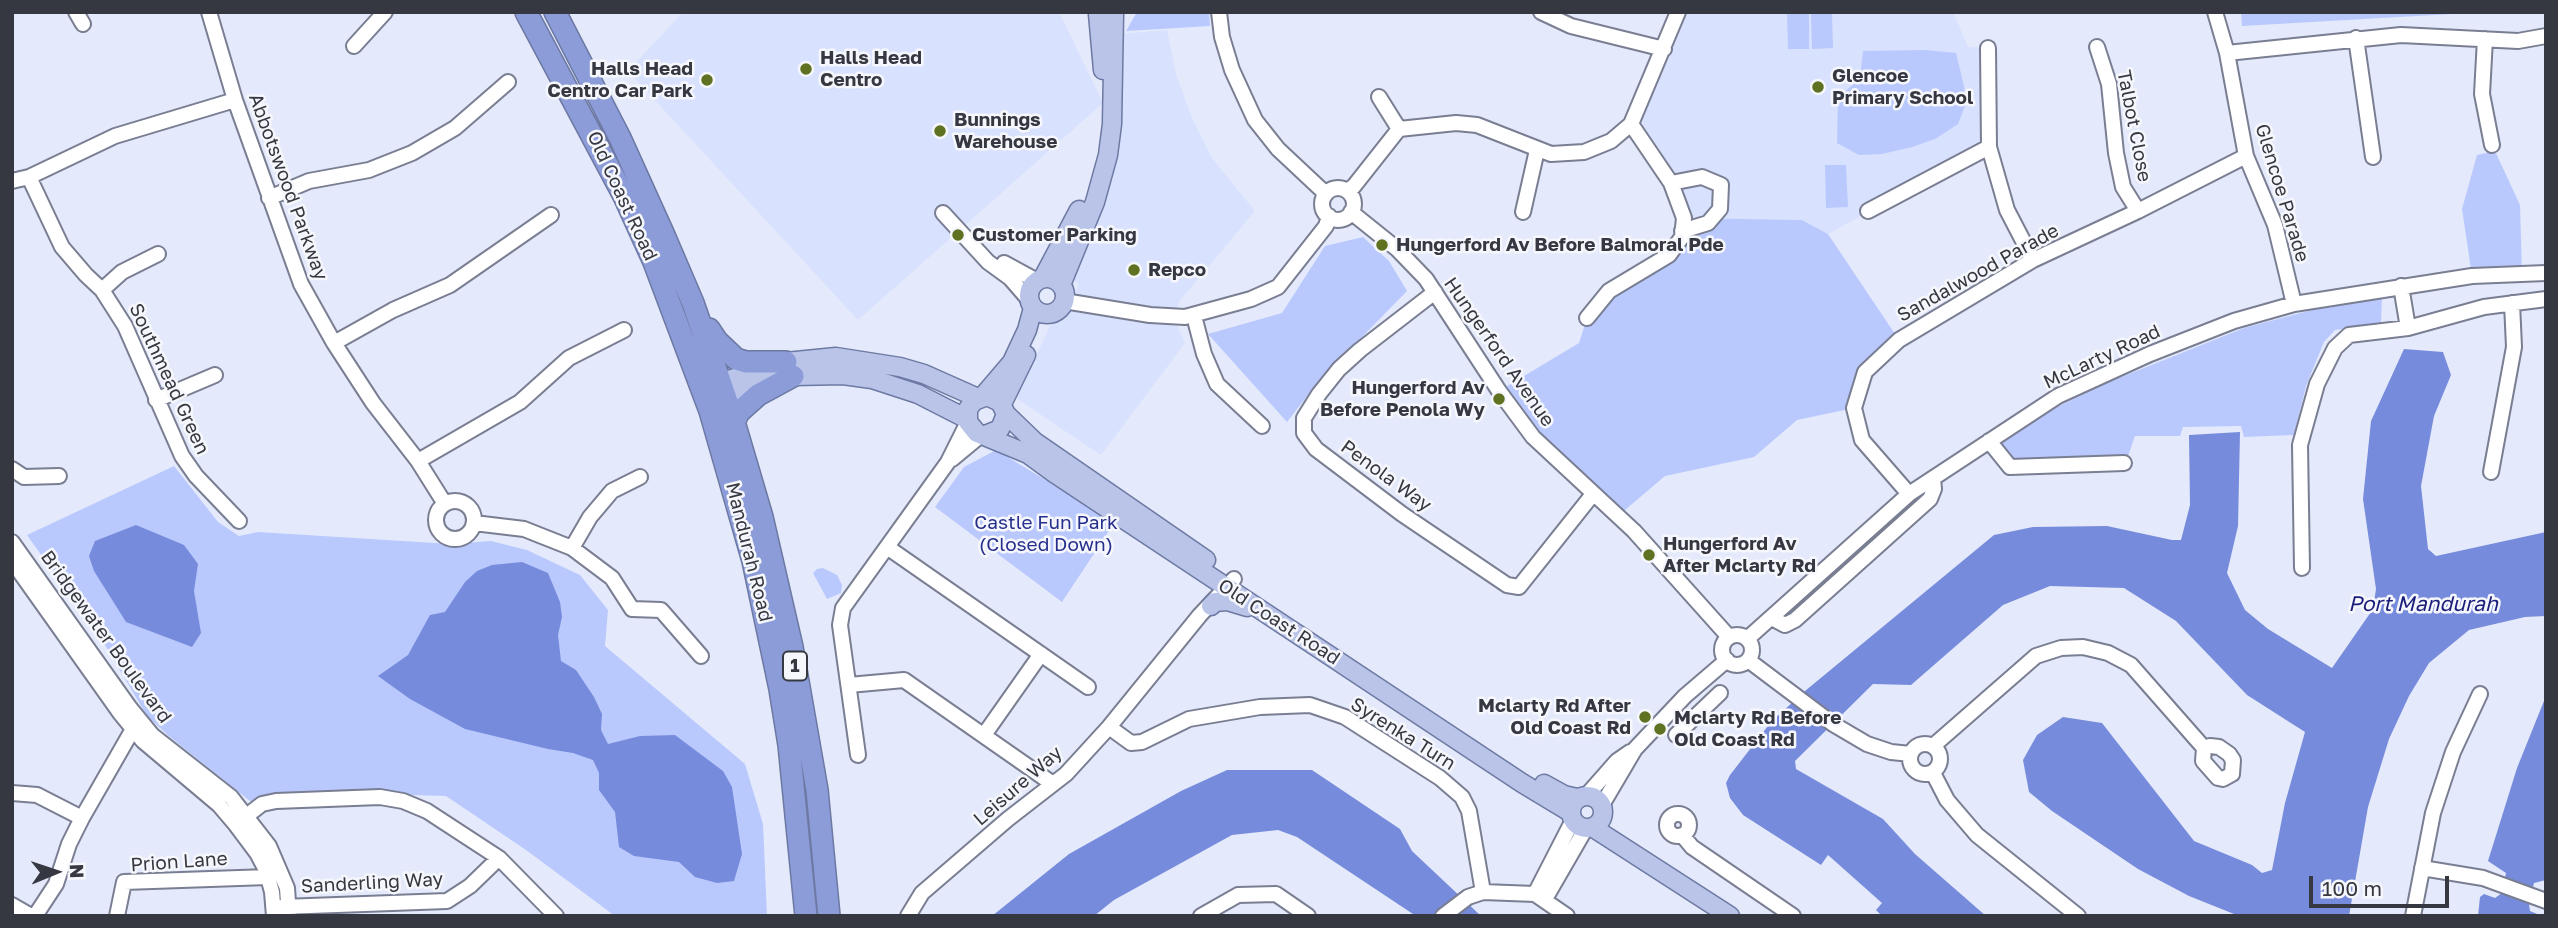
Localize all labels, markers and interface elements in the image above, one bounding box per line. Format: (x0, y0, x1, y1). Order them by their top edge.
place label: Halls Head Centro (820, 47, 922, 91)
place label: Halls Head Centro Car Park (547, 58, 693, 102)
marker: Halls Head Centro (798, 61, 814, 77)
place label: Glencoe Primary School (1832, 65, 1973, 109)
street label: Talbot Close (2112, 68, 2156, 184)
marker: Halls Head Centro Car Park (699, 72, 715, 88)
marker: Glencoe Primary School (1810, 79, 1826, 95)
street label: Abbotswood Parkway (244, 91, 332, 283)
place label: Bunnings Warehouse (954, 109, 1057, 153)
street label: Glencoe Parade (2250, 121, 2314, 265)
marker: Bunnings Warehouse (932, 123, 948, 139)
street label: Old Coast Road (582, 128, 662, 264)
street label: Sandalwood Parade (1893, 219, 2063, 327)
place label: Customer Parking (972, 224, 1137, 246)
marker: Customer Parking (950, 227, 966, 243)
place label: Hungerford Av Before Balmoral Pde (1396, 234, 1724, 256)
marker: Hungerford Av Before Balmoral Pde (1374, 237, 1390, 253)
place label: Repco (1148, 259, 1206, 281)
marker: Repco (1126, 262, 1142, 278)
street label: Hungerford Avenue (1439, 273, 1559, 431)
street label: Southmead Green (124, 300, 214, 458)
street label: McLarty Road (2040, 320, 2164, 394)
place label: Hungerford Av Before Penola Wy (1320, 377, 1485, 421)
marker: Hungerford Av Before Penola Wy (1491, 391, 1507, 407)
street label: Penola Way (1336, 436, 1436, 516)
street label: Mandurah Road (721, 480, 777, 624)
park label: Castle Fun Park (Closed Down) (974, 512, 1118, 556)
place label: Hungerford Av After Mclarty Rd (1663, 533, 1816, 577)
street label: Bridgewater Boulevard (36, 546, 176, 728)
marker: Hungerford Av After Mclarty Rd (1641, 547, 1657, 563)
street label: Old Coast Road (1214, 574, 1344, 670)
water label: Port Mandurah (2348, 591, 2498, 617)
road number: 1 (783, 652, 807, 680)
street label: Syrenka Turn (1346, 693, 1460, 775)
place label: Mclarty Rd After Old Coast Rd (1478, 695, 1631, 739)
place label: Mclarty Rd Before Old Coast Rd (1674, 707, 1841, 751)
marker: Mclarty Rd After Old Coast Rd (1637, 709, 1653, 725)
marker: Mclarty Rd Before Old Coast Rd (1652, 721, 1668, 737)
street label: Leisure Way (969, 741, 1067, 831)
north arrow (21, 837, 91, 907)
street label: Prion Lane (130, 847, 228, 877)
scale bar (2313, 862, 2453, 906)
text: N (66, 864, 89, 879)
street label: Sanderling Way (300, 868, 444, 898)
text: 100 m (2322, 875, 2382, 901)

